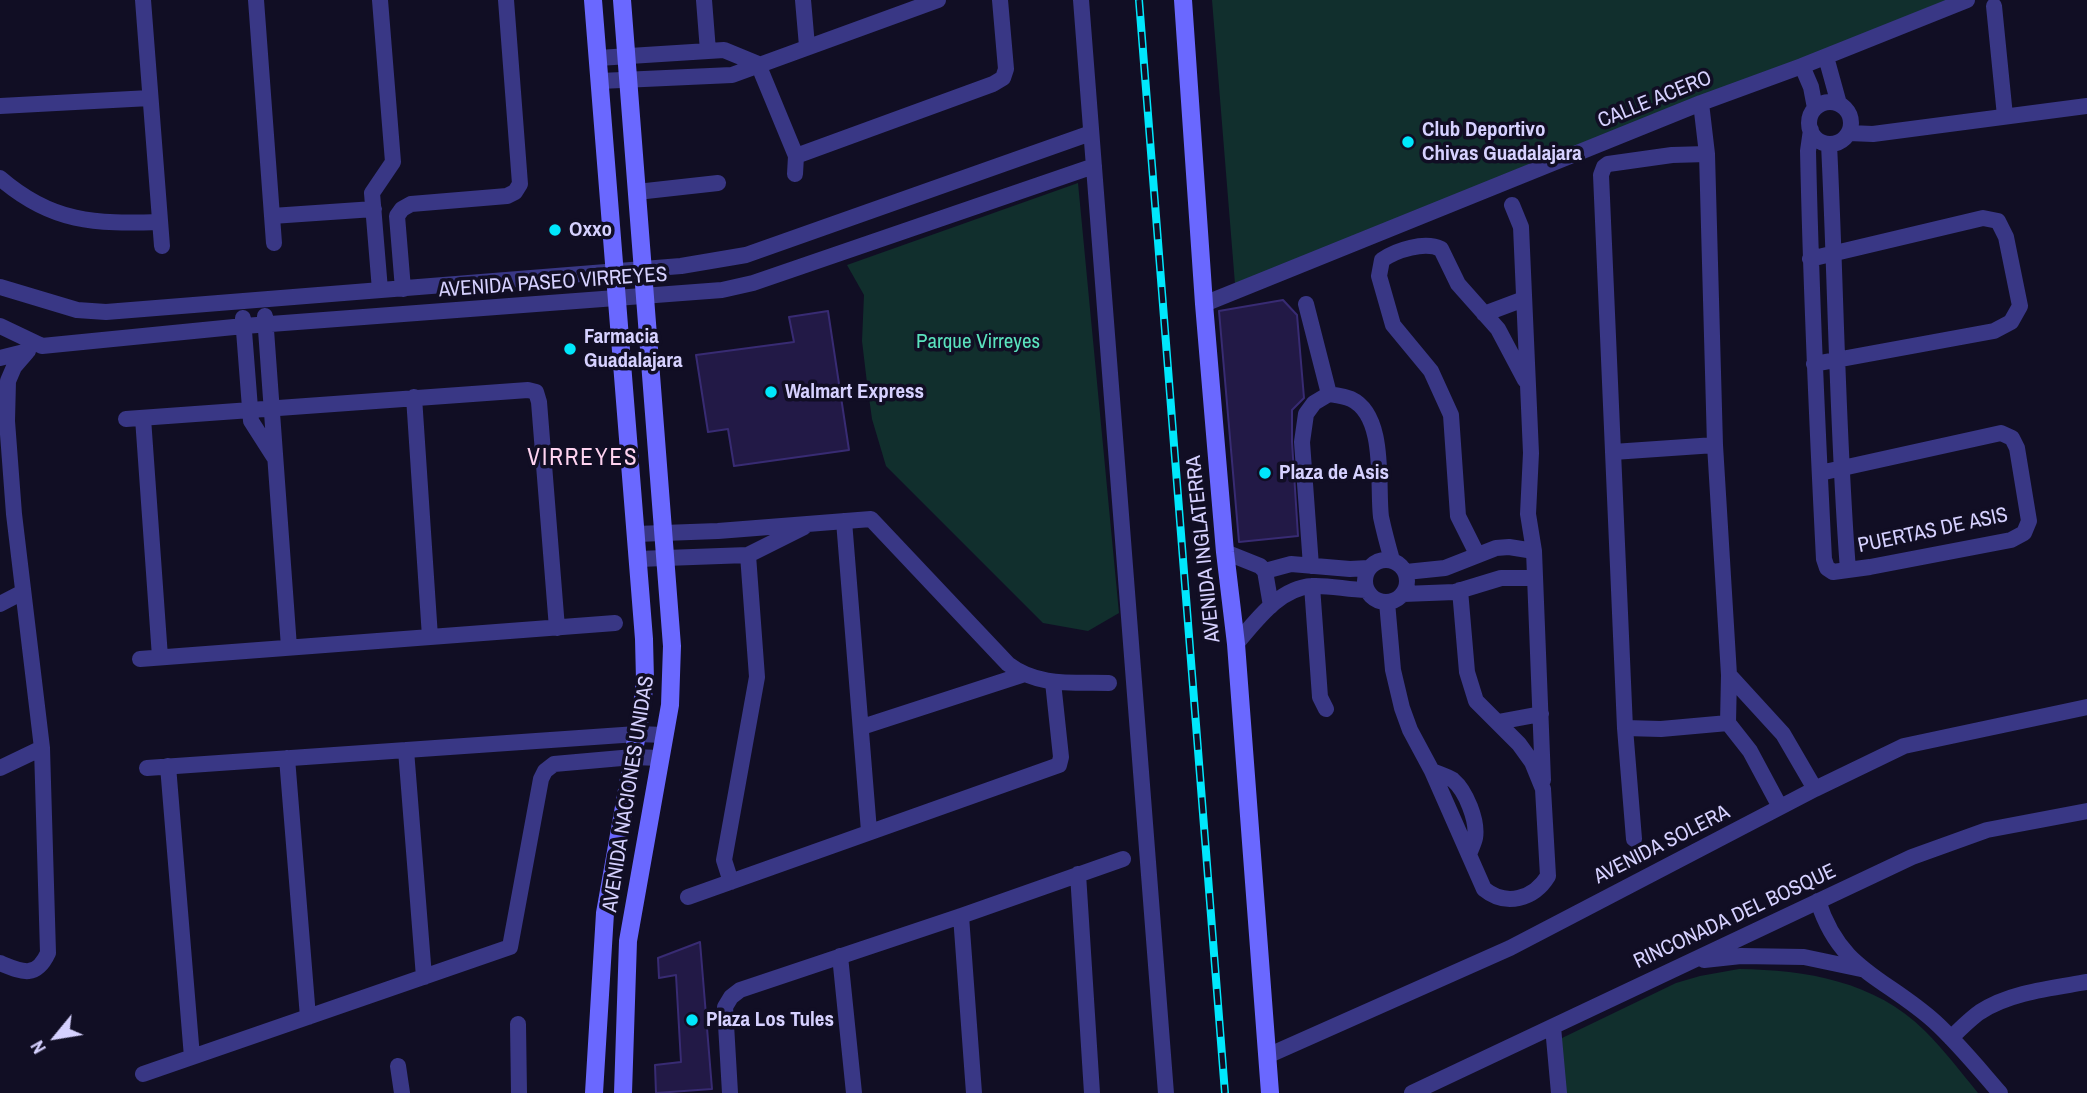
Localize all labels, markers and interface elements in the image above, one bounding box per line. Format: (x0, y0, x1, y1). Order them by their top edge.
street label: CALLE ACERO (1594, 66, 1716, 134)
place label: Club Deportivo Chivas Guadalajara (1422, 117, 1582, 167)
marker: Club Deportivo Chivas Guadalajara (1400, 134, 1416, 150)
place label: Oxxo (569, 217, 612, 243)
marker: Oxxo (547, 222, 563, 238)
street label: AVENIDA PASEO VIRREYES (438, 262, 668, 304)
place label: Farmacia Guadalajara (584, 324, 683, 374)
park label: Parque Virreyes (916, 329, 1040, 355)
marker: Farmacia Guadalajara (562, 341, 578, 357)
place label: Walmart Express (785, 379, 924, 405)
marker: Walmart Express (763, 384, 779, 400)
district label: VIRREYES (528, 445, 638, 473)
street label: AVENIDA INGLATERRA (1182, 454, 1226, 644)
place label: Plaza de Asis (1279, 460, 1389, 486)
marker: Plaza de Asis (1257, 465, 1273, 481)
street label: PUERTAS DE ASIS (1856, 503, 2010, 559)
street label: AVENIDA NACIONES UNIDAS (598, 674, 660, 914)
street label: AVENIDA SOLERA (1590, 800, 1734, 890)
street label: RINCONADA DEL BOSQUE (1630, 859, 1840, 975)
north arrow (21, 1002, 91, 1072)
place label: Plaza Los Tules (706, 1007, 834, 1033)
marker: Plaza Los Tules (684, 1012, 700, 1028)
text: N (24, 1036, 52, 1059)

